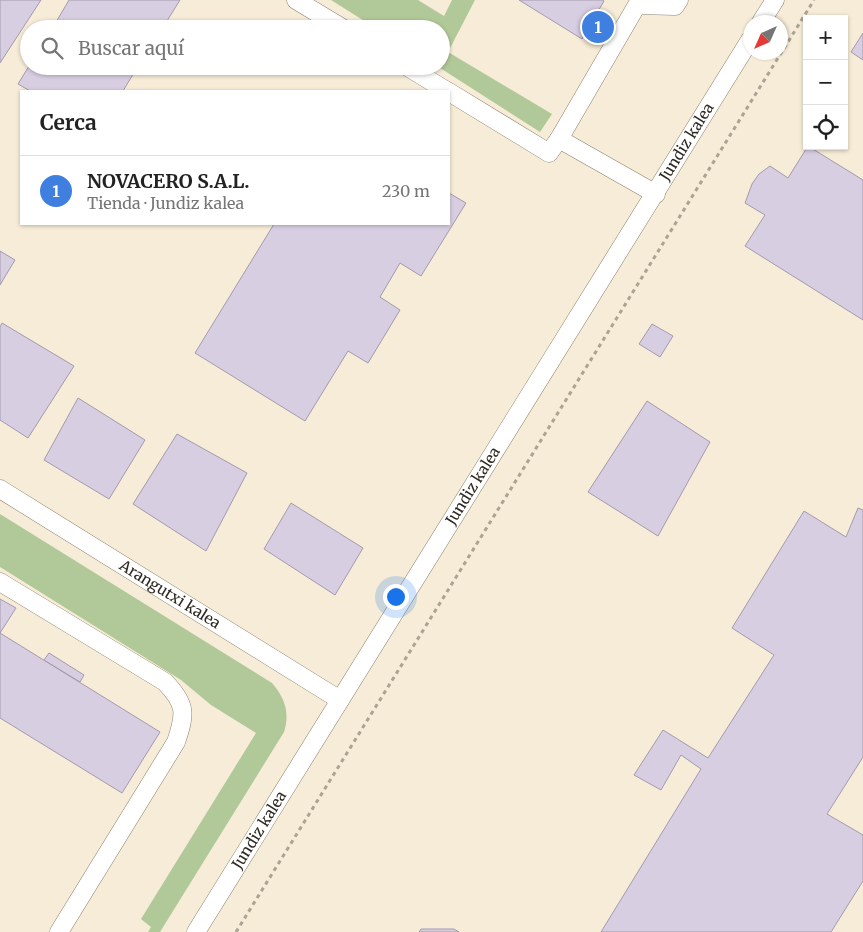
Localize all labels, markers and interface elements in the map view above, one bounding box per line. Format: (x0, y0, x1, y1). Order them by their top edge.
pin: 1 (582, 8, 614, 46)
north arrow (743, 15, 788, 60)
map controls (803, 15, 848, 150)
button: + (803, 15, 848, 60)
search box (20, 20, 450, 75)
icon: search (38, 34, 66, 62)
text: Buscar aquí (78, 36, 184, 60)
button: − (803, 60, 848, 105)
street label: Jundiz kalea (654, 99, 718, 185)
button: locate (803, 105, 848, 150)
text: Cerca (40, 109, 97, 136)
text: NOVACERO S.A.L. (87, 169, 250, 193)
text: 1 (52, 181, 60, 201)
text: 230 m (382, 181, 430, 201)
text: Tienda · Jundiz kalea (87, 193, 244, 213)
street label: Jundiz kalea (441, 443, 504, 529)
street label: Arangutxi kalea (115, 555, 224, 633)
your location (383, 584, 409, 610)
street label: Jundiz kalea (227, 787, 290, 873)

